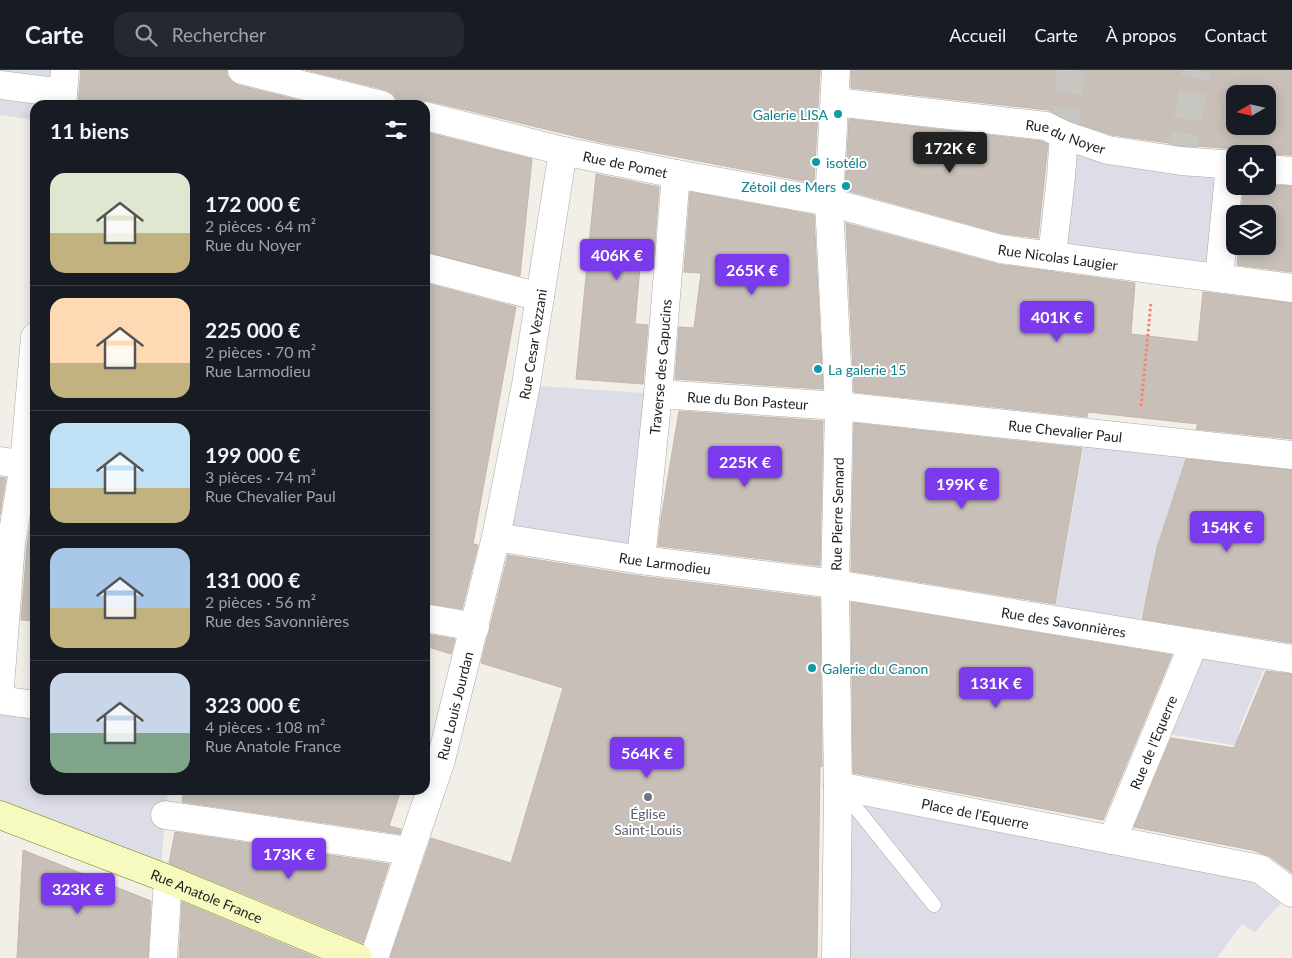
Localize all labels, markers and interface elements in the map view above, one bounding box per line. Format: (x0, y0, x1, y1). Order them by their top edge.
search box (114, 12, 464, 57)
text: Carte (25, 20, 84, 49)
icon: search (132, 21, 160, 49)
text: Rechercher (172, 23, 266, 46)
text: Accueil (949, 24, 1006, 46)
text: Carte (1034, 24, 1078, 46)
text: À propos (1106, 24, 1177, 46)
text: Contact (1205, 24, 1267, 46)
north arrow (1226, 85, 1276, 135)
map controls (1226, 85, 1276, 255)
place label: Galerie LISA (753, 106, 829, 123)
marker: Galerie LISA (832, 108, 844, 120)
street label: Rue du Noyer (1025, 115, 1108, 157)
icon: filters (382, 116, 410, 144)
text: 11 biens (50, 118, 129, 143)
pin: 172K € (909, 132, 991, 174)
text: 172K € (924, 138, 976, 157)
button: locate (1226, 145, 1276, 195)
street label: Rue de Pomet (582, 147, 669, 181)
place label: isotélo (826, 154, 867, 171)
marker: isotélo (810, 156, 822, 168)
place label: Zétoil des Mers (741, 178, 836, 195)
marker: Zétoil des Mers (840, 180, 852, 192)
text: 172 000 € (205, 191, 300, 216)
icon: home (90, 193, 150, 253)
button: layers (1226, 205, 1276, 255)
text: 2 pièces · 64 m² (205, 216, 316, 235)
text: Rue du Noyer (205, 235, 301, 254)
pin: 406K € (576, 238, 658, 281)
street label: Rue Nicolas Laugier (997, 240, 1119, 273)
text: 406K € (591, 245, 643, 264)
pin: 265K € (711, 254, 793, 296)
text: 265K € (726, 260, 778, 279)
street label: Rue Cesar Vezzani (515, 288, 550, 401)
street label: Traverse des Capucins (645, 299, 674, 435)
pin: 401K € (1016, 300, 1098, 343)
text: 401K € (1031, 307, 1083, 326)
text: 225 000 € (205, 317, 300, 342)
icon: home (90, 318, 150, 378)
text: 2 pièces · 70 m² (205, 342, 316, 361)
text: Rue Larmodieu (205, 361, 311, 380)
place label: La galerie 15 (828, 361, 906, 378)
marker: La galerie 15 (812, 363, 824, 375)
street label: Rue du Bon Pasteur (687, 387, 809, 412)
street label: Rue Chevalier Paul (1007, 416, 1123, 445)
text: 199 000 € (205, 442, 300, 467)
icon: home (90, 443, 150, 503)
pin: 225K € (704, 446, 786, 488)
text: 225K € (719, 452, 771, 471)
street label: Rue Pierre Semard (827, 457, 846, 571)
text: 3 pièces · 74 m² (205, 467, 316, 486)
pin: 199K € (921, 468, 1003, 510)
text: 199K € (936, 474, 988, 493)
text: Rue Chevalier Paul (205, 486, 336, 505)
pin: 154K € (1186, 510, 1268, 553)
text: 154K € (1201, 517, 1253, 536)
street label: Rue Larmodieu (618, 548, 712, 577)
text: 131 000 € (205, 567, 300, 592)
icon: home (90, 568, 150, 628)
text: 2 pièces · 56 m² (205, 592, 316, 611)
street label: Rue des Savonnières (1000, 603, 1127, 640)
text: Rue des Savonnières (205, 611, 349, 630)
street label: Rue Louis Jourdan (433, 650, 476, 762)
place label: Galerie du Canon (822, 660, 928, 677)
marker: Galerie du Canon (806, 662, 818, 674)
pin: 131K € (955, 666, 1037, 709)
text: 131K € (970, 673, 1022, 692)
text: 323 000 € (205, 692, 300, 717)
street label: Rue de l'Equerre (1126, 692, 1180, 792)
icon: home (90, 693, 150, 753)
text: 4 pièces · 108 m² (205, 717, 325, 736)
text: Rue Anatole France (205, 736, 341, 755)
pin: 564K € (606, 736, 688, 779)
text: 564K € (621, 743, 673, 762)
marker: Église Saint-Louis (642, 791, 654, 803)
street label: Place de l'Equerre (920, 794, 1031, 832)
place label: Église Saint-Louis (614, 805, 682, 838)
pin: 173K € (248, 838, 330, 880)
text: 173K € (263, 844, 315, 863)
street label: Rue Anatole France (149, 865, 265, 926)
pin: 323K € (37, 872, 119, 915)
text: 323K € (52, 879, 104, 898)

